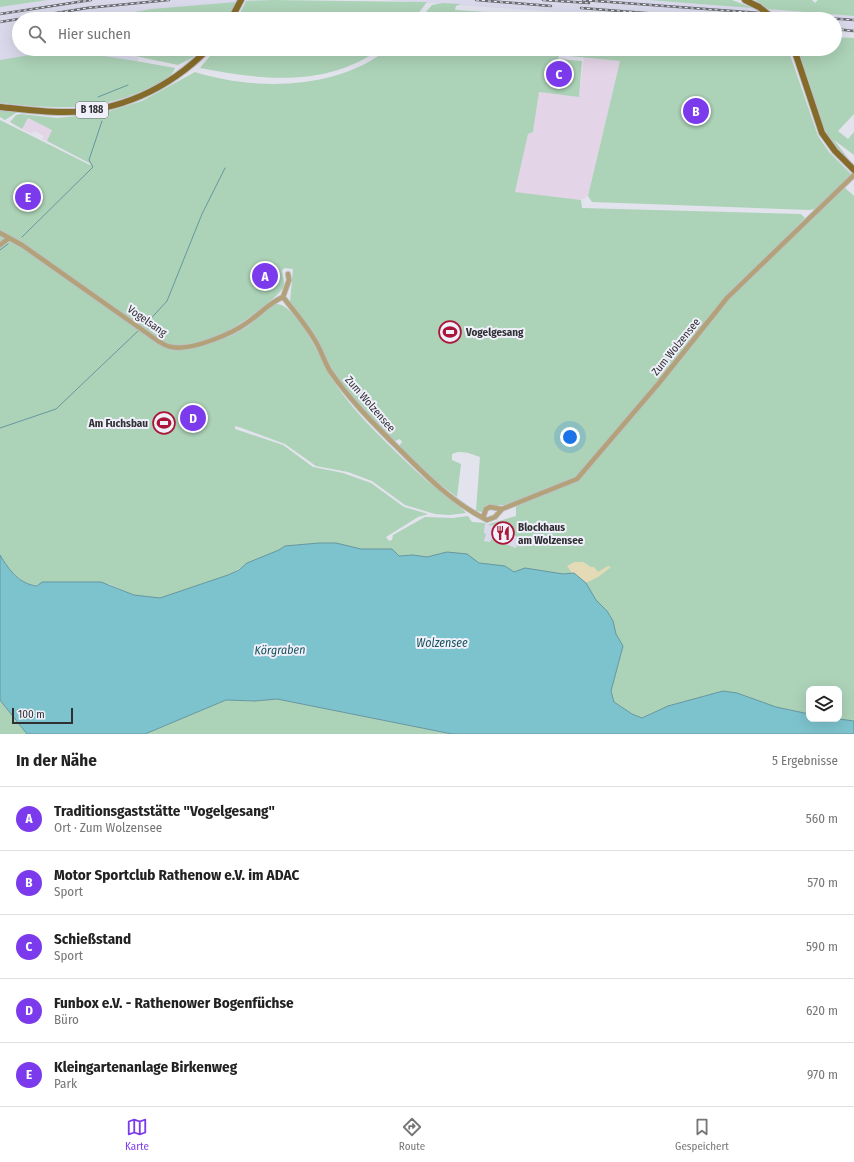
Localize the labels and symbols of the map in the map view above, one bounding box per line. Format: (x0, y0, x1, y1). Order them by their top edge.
pin: C (546, 59, 572, 89)
pin: B (683, 96, 709, 126)
road number: B 188 (76, 102, 108, 118)
pin: E (15, 182, 41, 212)
pin: A (252, 261, 278, 291)
street label: Vogelsang (125, 303, 170, 340)
street label: Zum Wolzensee (649, 316, 703, 378)
sports icon: Vogelgesang (437, 319, 463, 345)
place label: Vogelgesang (465, 326, 524, 339)
street label: Zum Wolzensee (342, 373, 398, 435)
pin: D (180, 403, 206, 433)
sports icon: Am Fuchsbau (151, 410, 177, 436)
place label: Am Fuchsbau (88, 417, 148, 430)
your location (560, 427, 580, 447)
restaurant icon: Blockhaus am Wolzensee (490, 520, 516, 546)
place label: Blockhaus am Wolzensee (518, 521, 584, 547)
water label: Wolzensee (416, 636, 468, 650)
water label: Körgraben (254, 643, 306, 657)
scale bar (12, 706, 73, 725)

